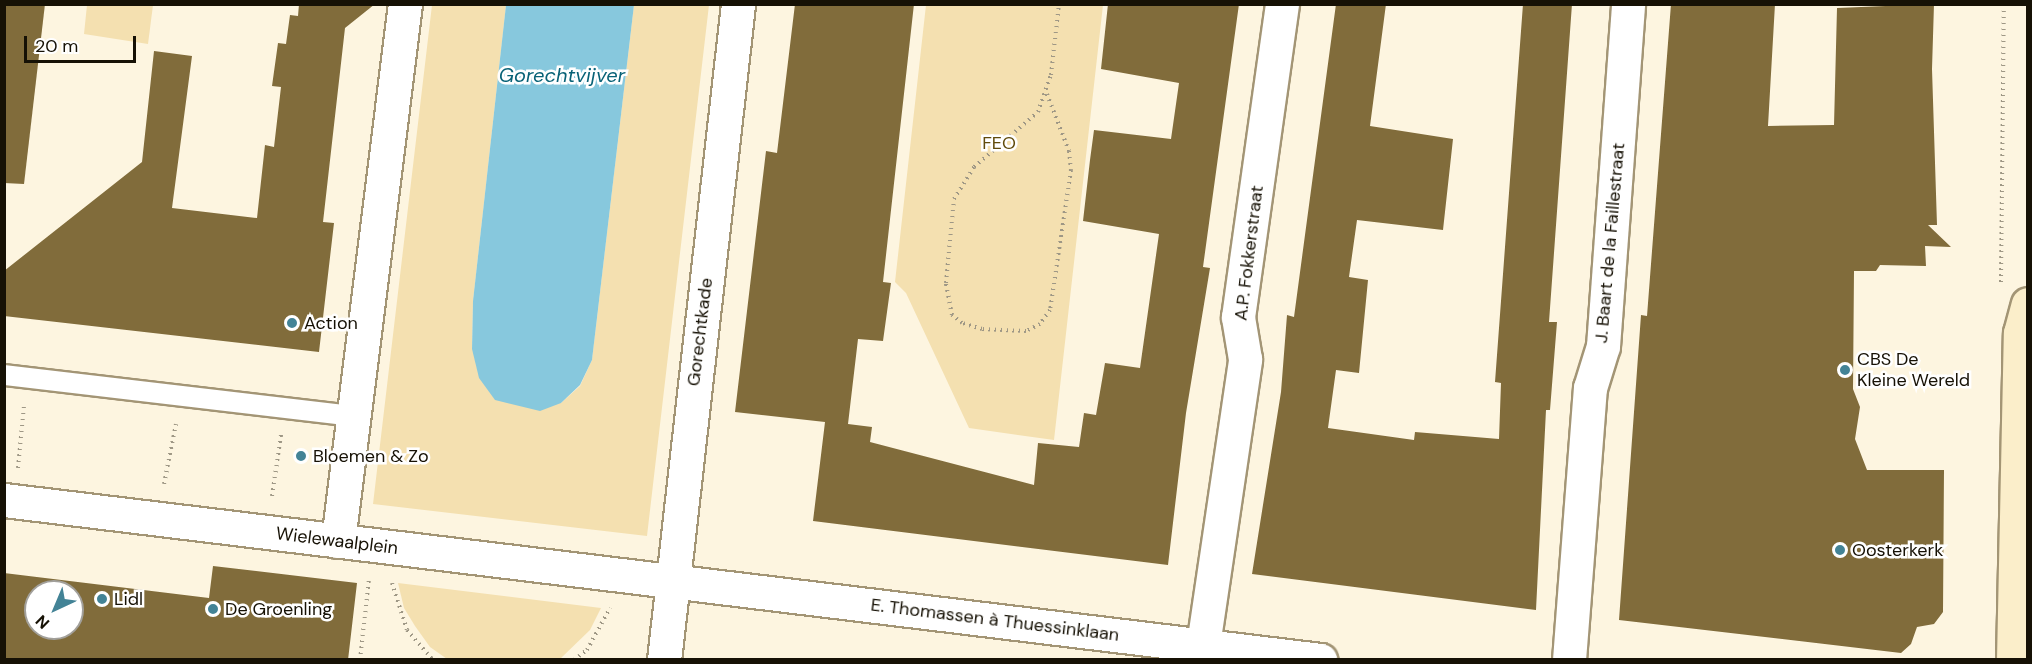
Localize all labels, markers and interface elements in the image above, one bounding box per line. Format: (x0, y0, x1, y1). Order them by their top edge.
scale bar (27, 24, 140, 62)
text: 20 m (35, 34, 78, 58)
water label: Gorechtvijver (499, 63, 625, 87)
park label: FEO (982, 132, 1016, 154)
street label: J. Baart de la Faillestraat (1590, 142, 1630, 344)
street label: A.P. Fokkerstraat (1230, 184, 1268, 322)
street label: Gorechtkade (683, 277, 717, 387)
place label: Action (304, 312, 358, 334)
marker: Action (285, 316, 299, 330)
place label: CBS De Kleine Wereld (1857, 349, 1970, 392)
marker: CBS De Kleine Wereld (1838, 363, 1852, 377)
place label: Bloemen & Zo (313, 445, 429, 467)
marker: Bloemen & Zo (294, 449, 308, 463)
street label: Wielewaalplein (275, 523, 399, 559)
place label: Oosterkerk (1852, 539, 1943, 561)
marker: Oosterkerk (1833, 543, 1847, 557)
north arrow (24, 580, 84, 640)
place label: Lidl (114, 588, 143, 610)
marker: Lidl (95, 592, 109, 606)
street label: E. Thomassen à Thuessinklaan (870, 594, 1120, 646)
place label: De Groenling (225, 598, 332, 620)
marker: De Groenling (206, 602, 220, 616)
text: N (31, 610, 54, 633)

